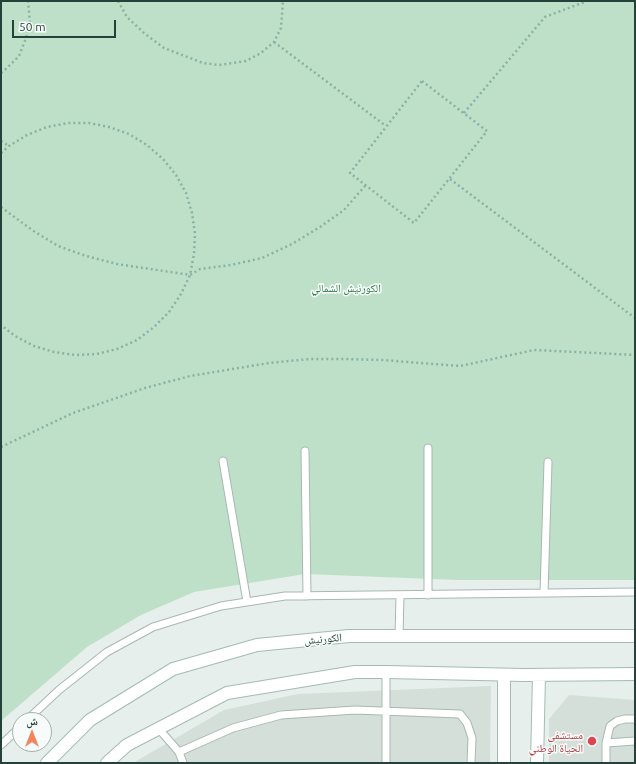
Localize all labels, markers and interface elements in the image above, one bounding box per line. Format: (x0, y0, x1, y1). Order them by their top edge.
scale bar (14, 12, 118, 38)
text: 50 m (19, 20, 46, 33)
park label: الكورنيش الشمالي (311, 281, 381, 295)
street label: الكورنيش (304, 631, 342, 647)
north arrow (12, 712, 52, 752)
text: ش (26, 715, 38, 727)
place label: مستشفى الحياة الوطني (529, 728, 583, 754)
marker: مستشفى الحياة الوطني (586, 735, 598, 747)

